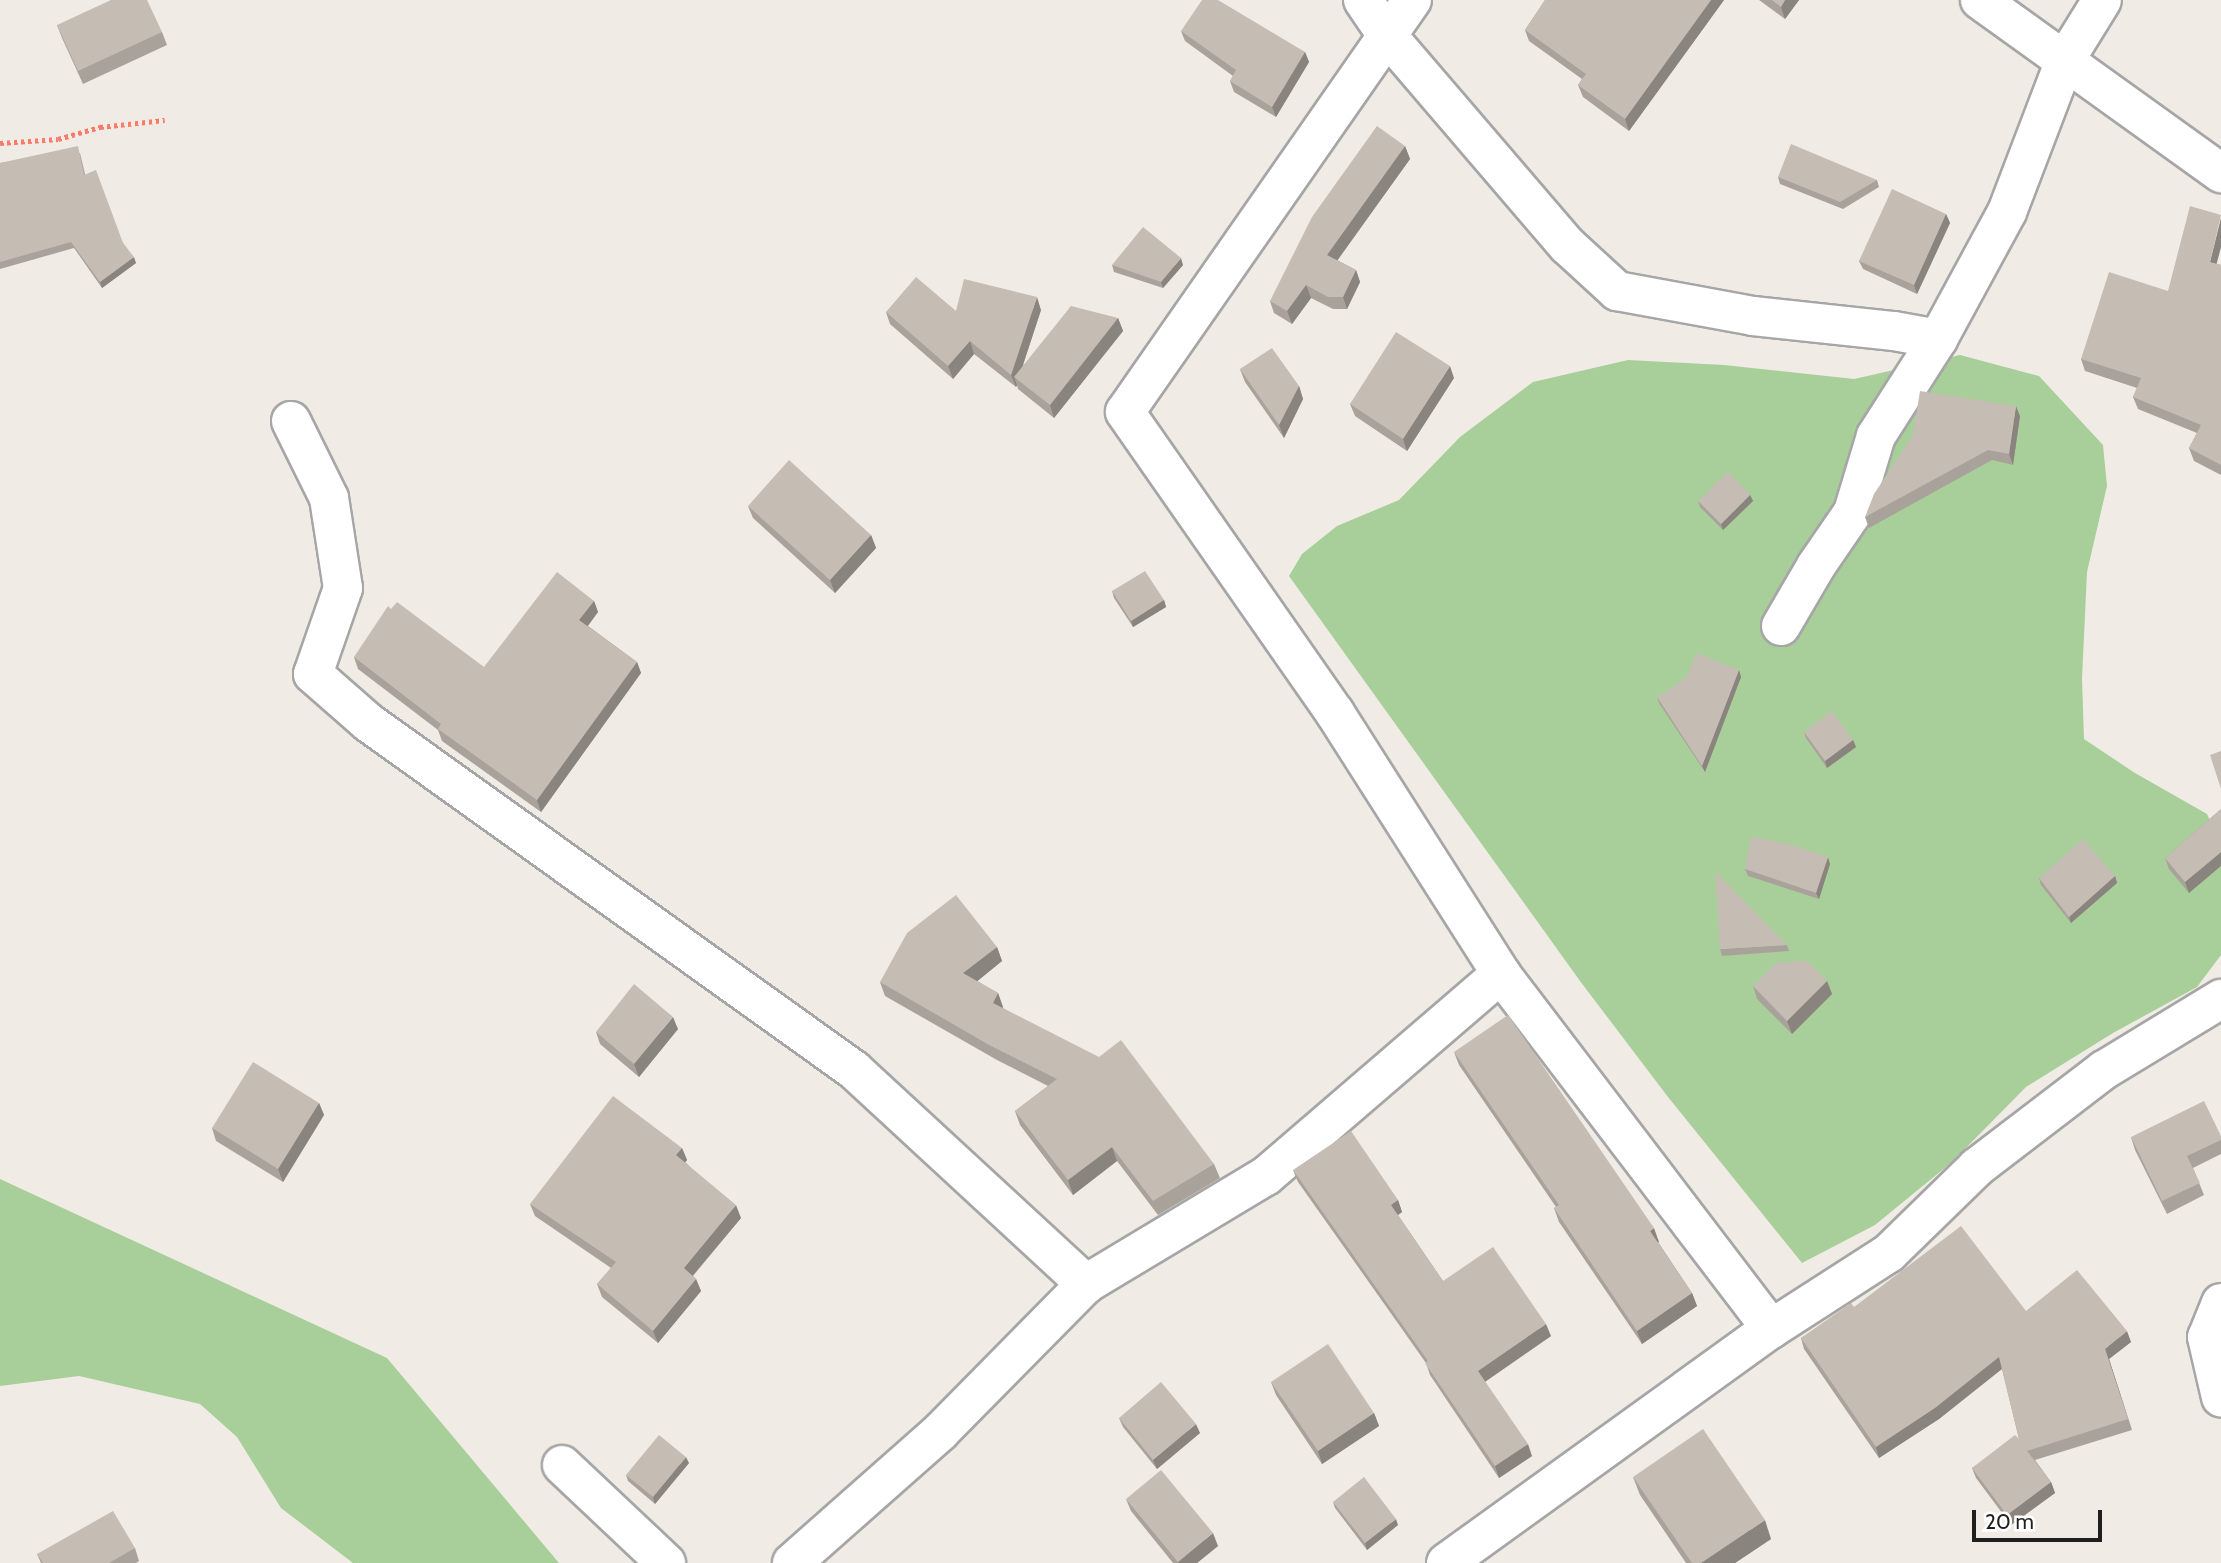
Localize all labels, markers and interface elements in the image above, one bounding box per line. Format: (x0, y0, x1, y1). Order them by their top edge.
scale bar (1976, 1496, 2106, 1540)
text: 20 m (1985, 1509, 2034, 1534)

